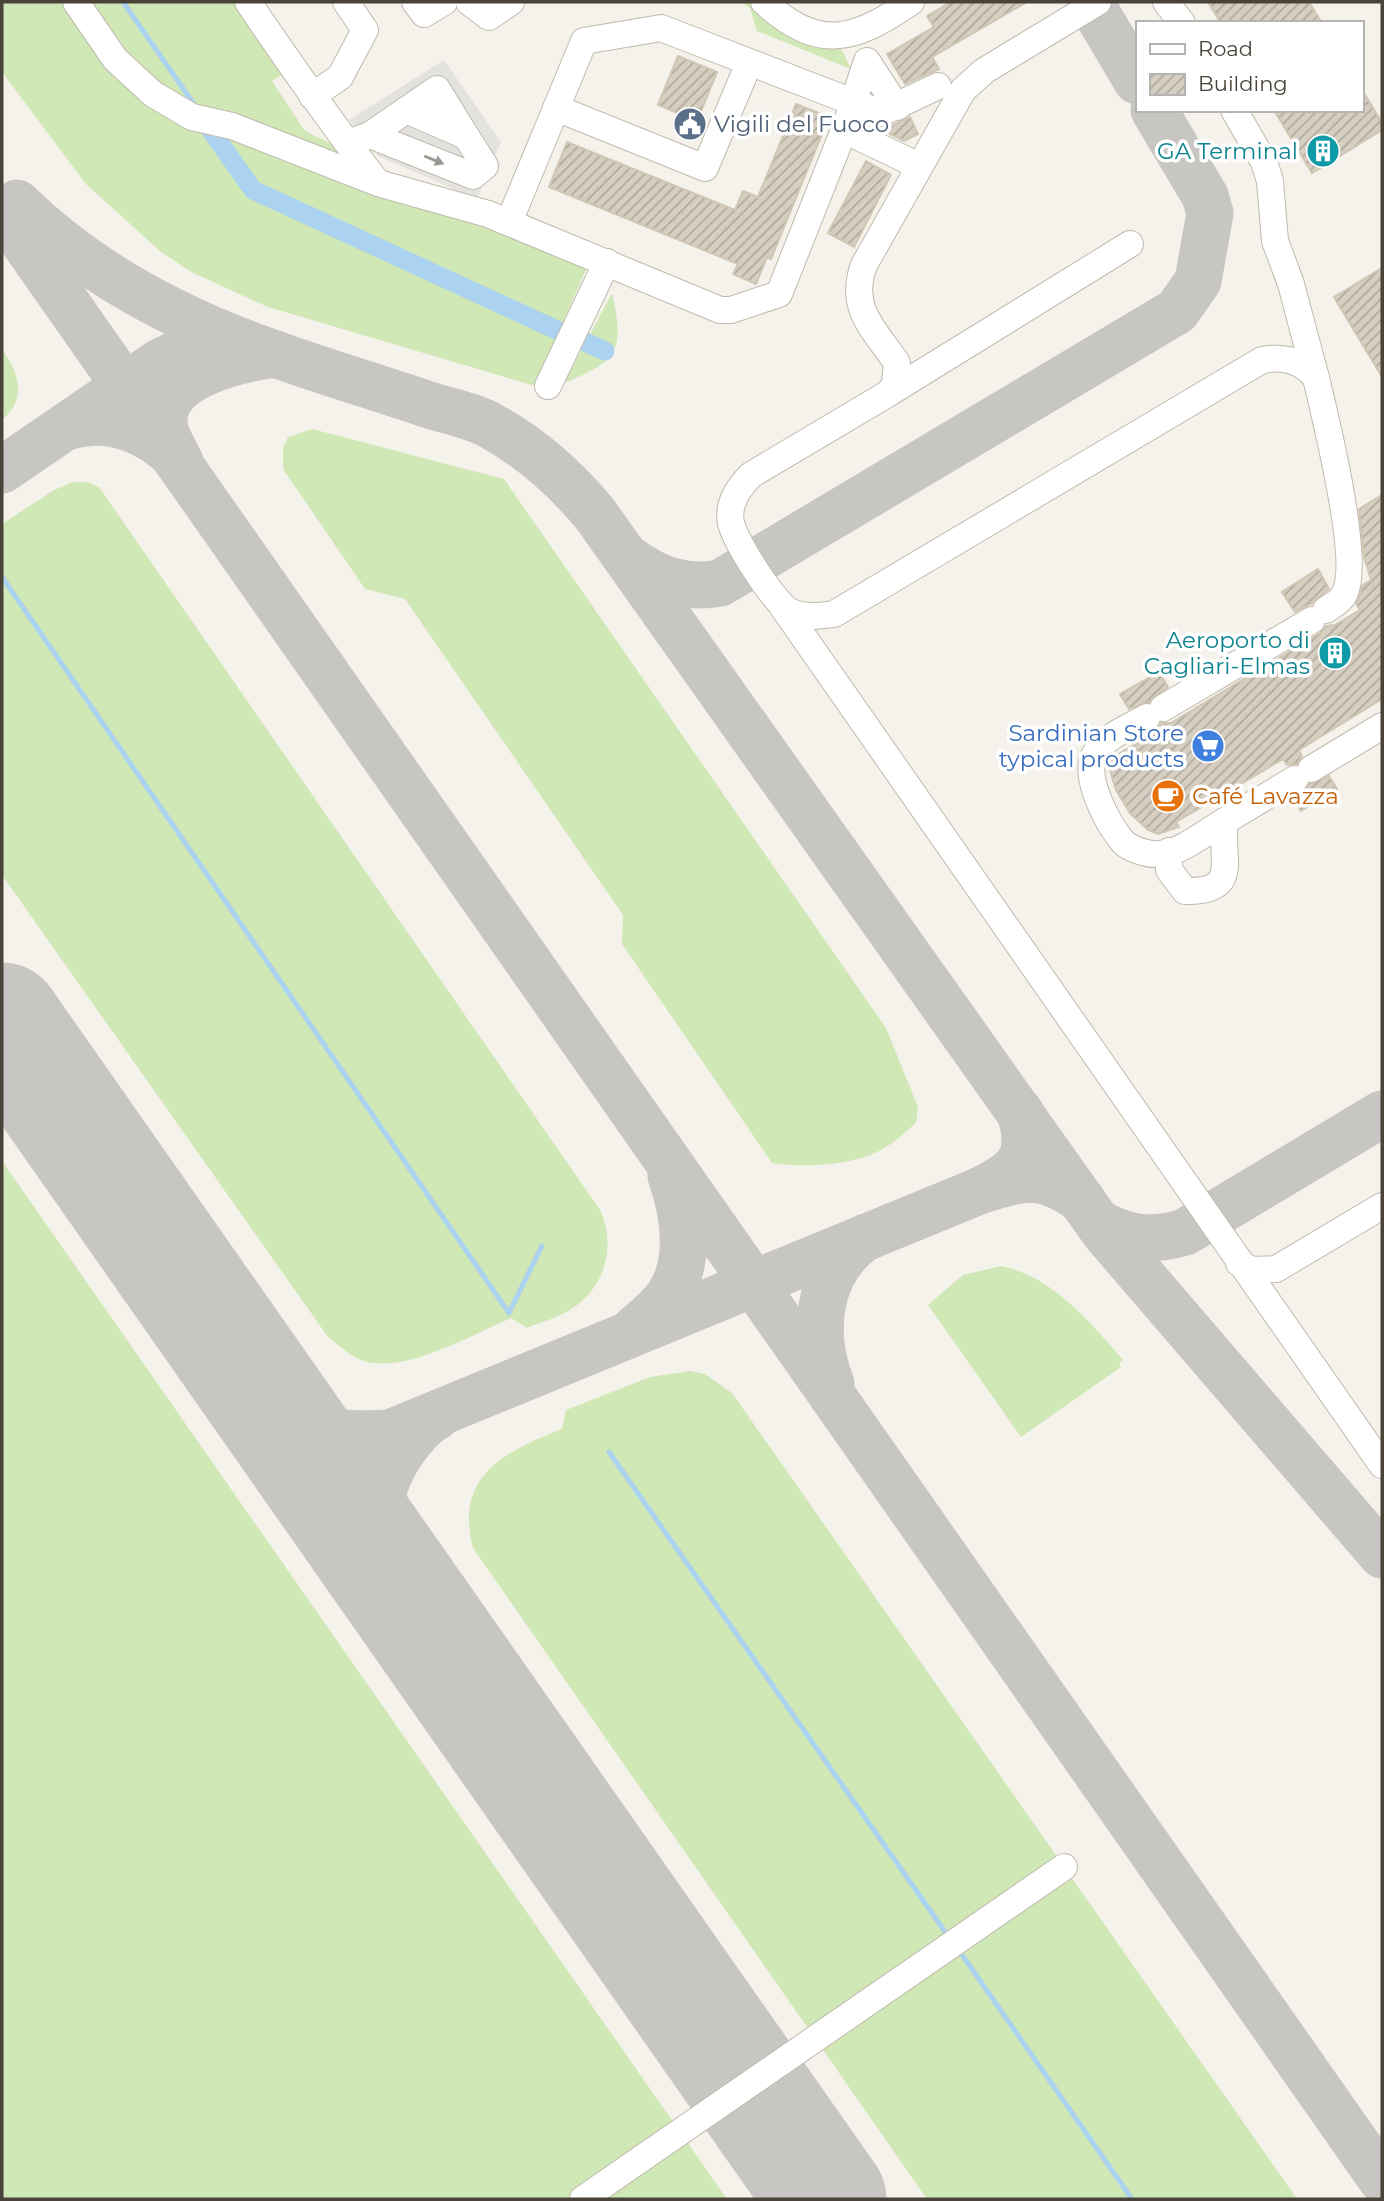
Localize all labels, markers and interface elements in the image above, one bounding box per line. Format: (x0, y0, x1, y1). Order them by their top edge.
legend (1136, 21, 1363, 112)
text: Road (1198, 36, 1253, 61)
text: Building (1198, 71, 1288, 96)
public building icon: Vigili del Fuoco (671, 105, 709, 143)
place label: Vigili del Fuoco (714, 110, 889, 138)
building icon: GA Terminal (1304, 132, 1342, 170)
place label: GA Terminal (1157, 137, 1298, 165)
one-way arrow (423, 155, 444, 166)
place label: Aeroporto di Cagliari-Elmas (1144, 626, 1310, 680)
building icon: Aeroporto di Cagliari-Elmas (1316, 634, 1354, 672)
place label: Sardinian Store typical products (999, 719, 1184, 773)
supermarket icon: Sardinian Store typical products (1189, 727, 1227, 765)
cafe icon: Café Lavazza (1149, 777, 1187, 815)
place label: Café Lavazza (1192, 782, 1339, 810)

